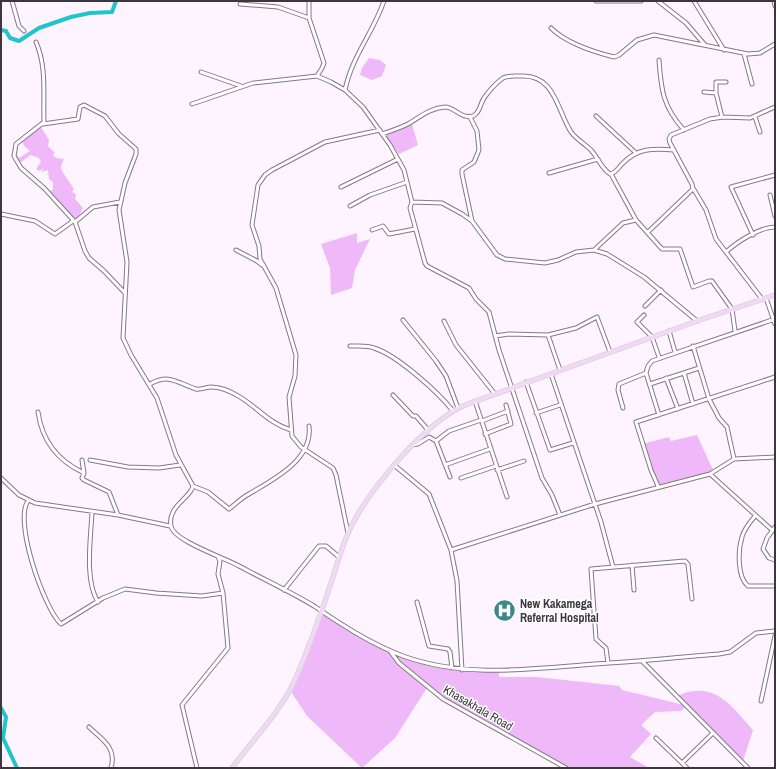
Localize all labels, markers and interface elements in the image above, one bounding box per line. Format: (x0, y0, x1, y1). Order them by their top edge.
place label: New Kakamega Referral Hospital (520, 596, 599, 626)
hospital icon: New Kakamega Referral Hospital (491, 598, 517, 624)
street label: Khasakhala Road (440, 682, 516, 734)

